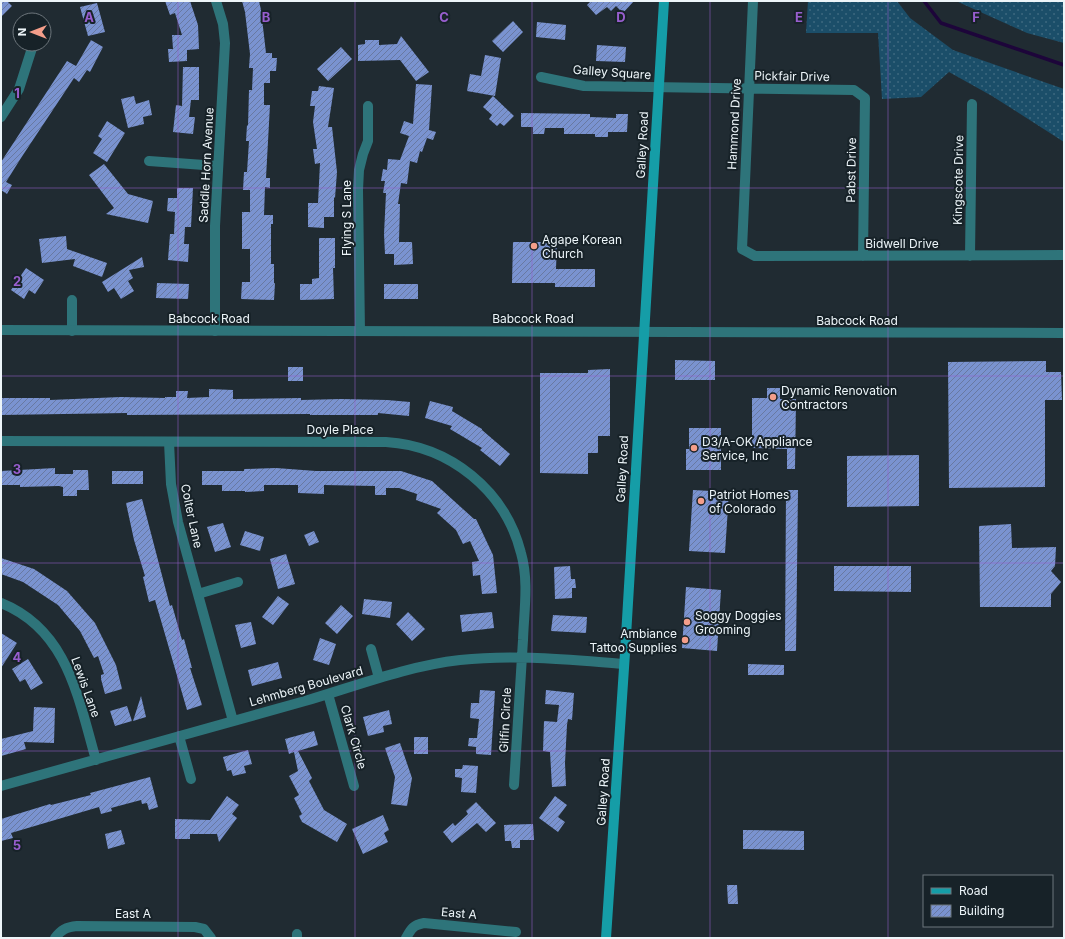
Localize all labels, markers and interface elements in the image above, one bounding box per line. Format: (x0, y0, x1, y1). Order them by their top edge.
text: A (84, 9, 94, 25)
text: B (262, 9, 271, 25)
text: C (439, 9, 449, 25)
text: D (616, 9, 626, 25)
text: E (795, 9, 803, 25)
text: F (972, 9, 980, 25)
north arrow (12, 12, 52, 52)
text: N (15, 28, 29, 36)
street label: Galley Square (572, 62, 652, 82)
street label: Pickfair Drive (754, 68, 830, 84)
street label: Hammond Drive (724, 78, 744, 170)
text: 1 (14, 85, 20, 101)
street label: Saddle Horn Avenue (195, 107, 217, 223)
street label: Galley Road (633, 111, 651, 179)
street label: Kingscote Drive (950, 135, 966, 225)
street label: Pabst Drive (843, 137, 859, 203)
street label: Flying S Lane (339, 180, 354, 256)
place label: Agape Korean Church (542, 232, 622, 261)
street label: Bidwell Drive (865, 236, 939, 251)
marker: Agape Korean Church (529, 241, 539, 251)
text: 2 (13, 273, 21, 289)
street label: Babcock Road (168, 311, 250, 326)
street label: Babcock Road (492, 311, 574, 326)
street label: Babcock Road (816, 313, 898, 328)
place label: Dynamic Renovation Contractors (781, 383, 897, 412)
marker: Dynamic Renovation Contractors (768, 392, 778, 402)
street label: Doyle Place (307, 422, 373, 437)
place label: D3/A-OK Appliance Service, Inc (702, 434, 813, 463)
street label: Galley Road (613, 435, 631, 503)
marker: D3/A-OK Appliance Service, Inc (689, 443, 699, 453)
text: 3 (13, 461, 21, 477)
street label: Colter Lane (178, 482, 206, 550)
place label: Patriot Homes of Colorado (709, 487, 789, 516)
marker: Patriot Homes of Colorado (696, 496, 706, 506)
place label: Soggy Doggies Grooming (695, 608, 782, 637)
marker: Soggy Doggies Grooming (682, 617, 692, 627)
place label: Ambiance Tattoo Supplies (590, 626, 677, 655)
marker: Ambiance Tattoo Supplies (680, 635, 690, 645)
text: 4 (13, 649, 22, 665)
street label: Lewis Lane (68, 655, 104, 719)
street label: Lehmberg Boulevard (247, 663, 365, 709)
street label: Gilfin Circle (496, 687, 514, 753)
street label: Clark Circle (338, 703, 370, 771)
street label: Galley Road (593, 758, 613, 826)
text: 5 (13, 837, 21, 853)
legend (923, 875, 1053, 927)
text: Road (959, 883, 988, 898)
text: Building (959, 903, 1004, 918)
street label: East A (440, 904, 478, 922)
street label: East A (115, 906, 151, 921)

